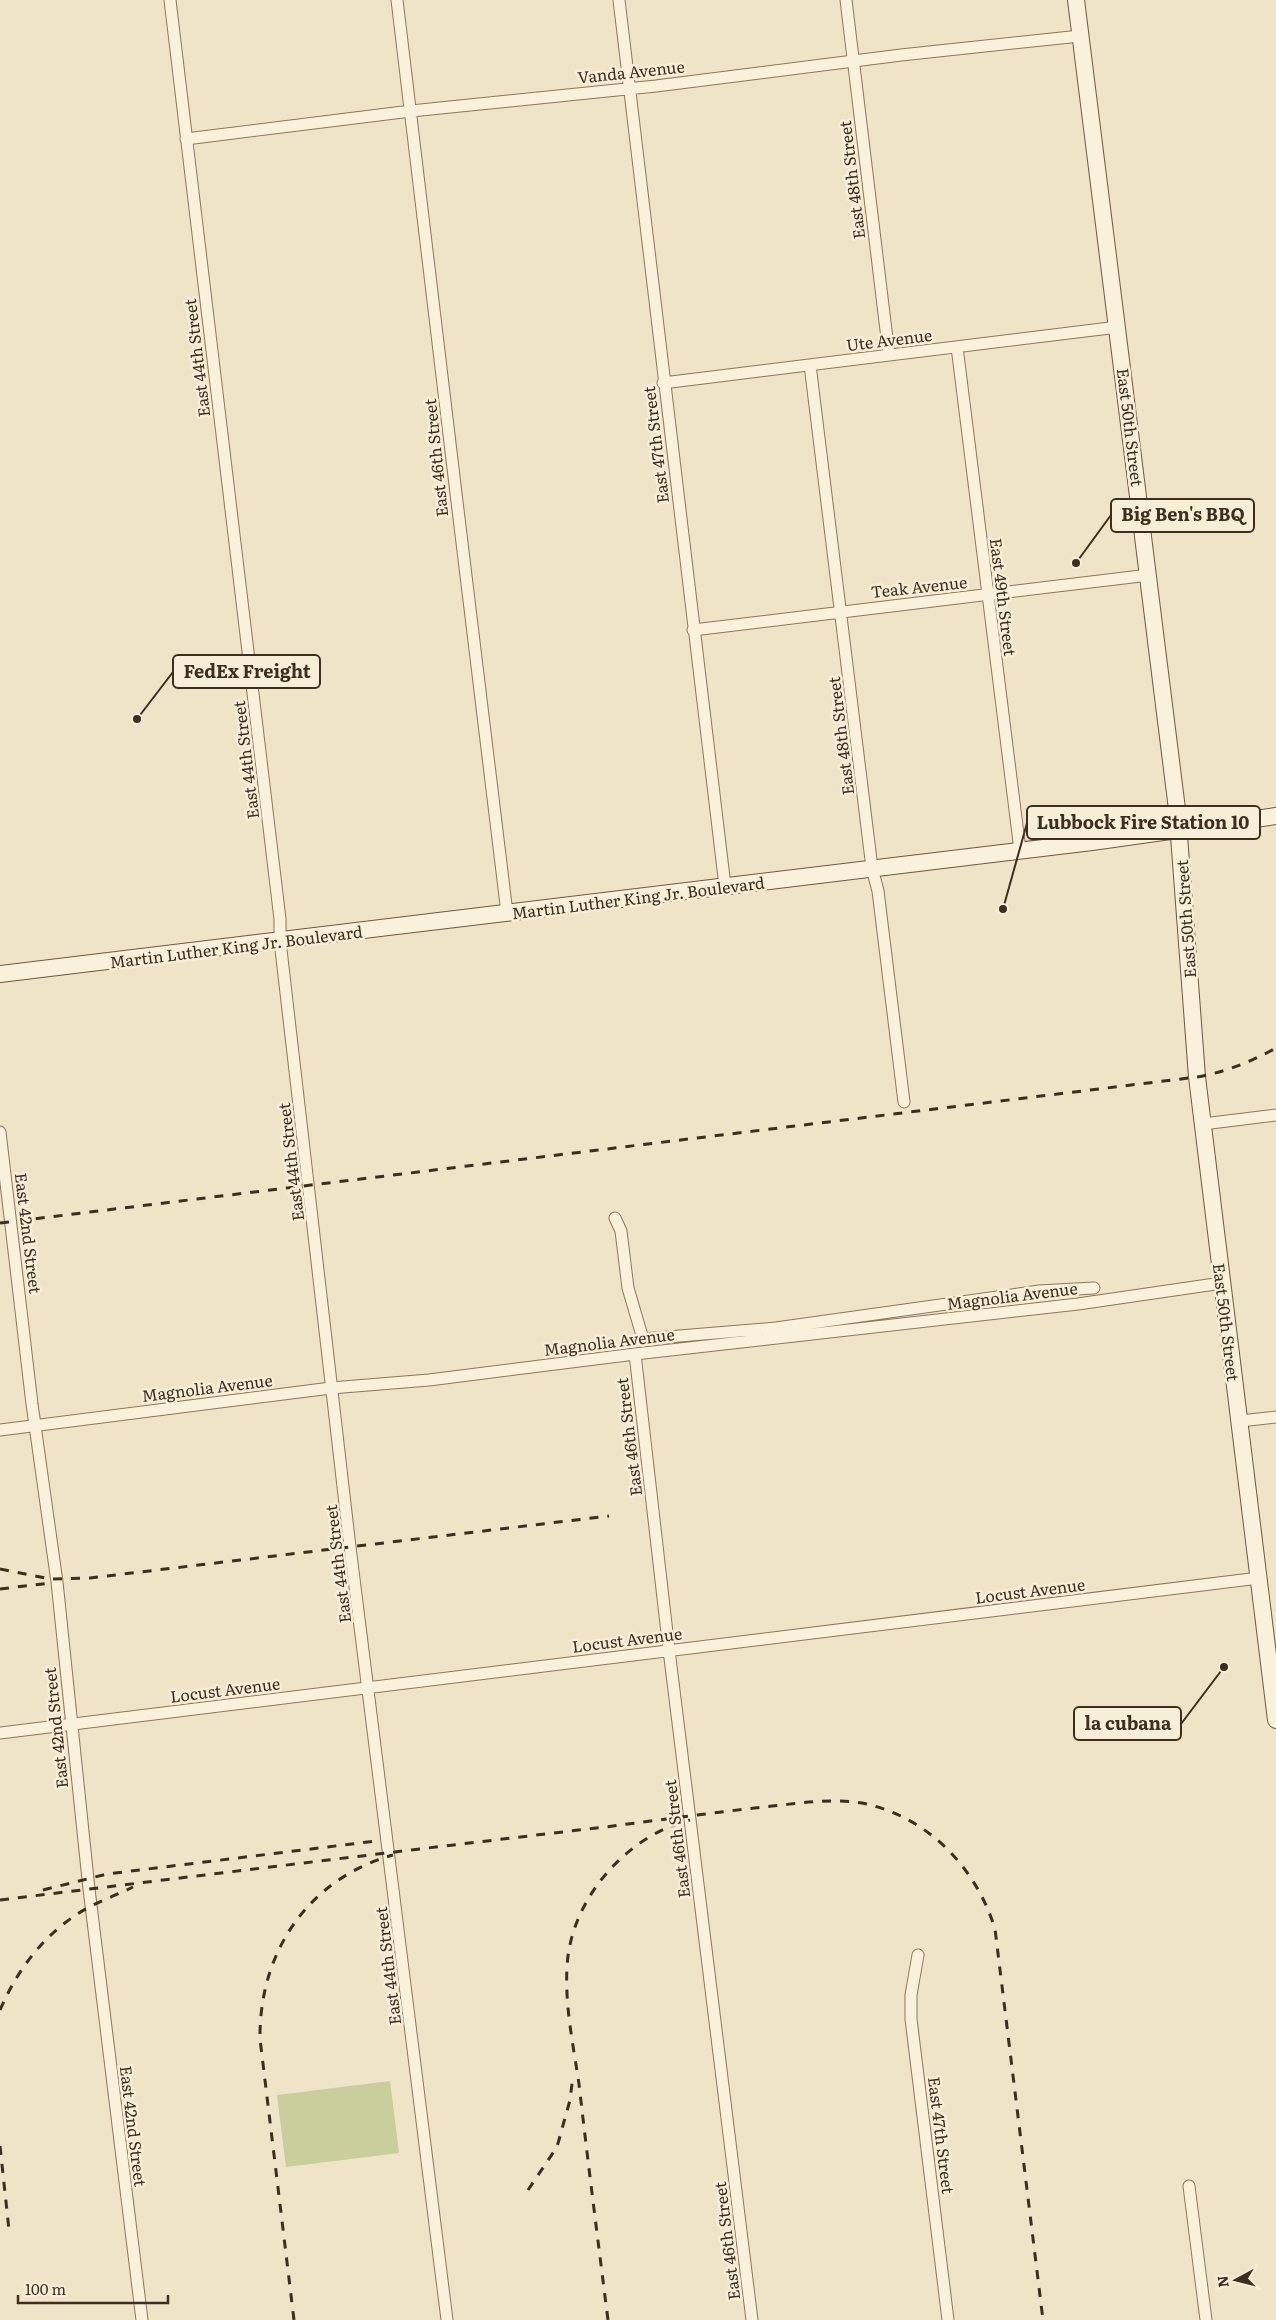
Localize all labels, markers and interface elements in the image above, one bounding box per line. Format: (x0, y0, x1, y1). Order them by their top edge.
street label: Vanda Avenue (576, 53, 686, 89)
street label: East 48th Street (832, 119, 870, 241)
street label: East 44th Street (177, 297, 215, 419)
street label: Ute Avenue (845, 322, 933, 356)
street label: East 50th Street (1112, 367, 1150, 488)
street label: East 47th Street (636, 385, 674, 505)
street label: East 46th Street (417, 397, 453, 518)
callout: Big Ben's BBQ (1111, 499, 1254, 532)
text: Big Ben's BBQ (1121, 500, 1247, 527)
street label: East 49th Street (985, 537, 1023, 658)
street label: Teak Avenue (870, 569, 968, 603)
callout: FedEx Freight (173, 655, 320, 688)
text: FedEx Freight (183, 657, 311, 684)
street label: East 48th Street (821, 675, 859, 797)
street label: East 44th Street (226, 699, 264, 821)
callout: Lubbock Fire Station 10 (1027, 806, 1260, 839)
text: Lubbock Fire Station 10 (1037, 808, 1249, 835)
street label: East 50th Street (1169, 858, 1201, 979)
street label: Martin Luther King Jr. Boulevard (510, 870, 766, 924)
street label: Martin Luther King Jr. Boulevard (108, 919, 364, 973)
street label: East 44th Street (271, 1101, 309, 1223)
street label: East 42nd Street (10, 1171, 48, 1295)
street label: East 50th Street (1208, 1262, 1246, 1383)
street label: Magnolia Avenue (945, 1275, 1079, 1315)
street label: Magnolia Avenue (542, 1321, 676, 1361)
street label: Magnolia Avenue (140, 1367, 274, 1407)
street label: East 46th Street (609, 1376, 647, 1497)
street label: East 44th Street (318, 1503, 356, 1625)
street label: Locust Avenue (974, 1571, 1086, 1609)
street label: Locust Avenue (571, 1620, 683, 1658)
street label: East 42nd Street (37, 1666, 73, 1790)
street label: Locust Avenue (169, 1670, 281, 1708)
callout: la cubana (1074, 1707, 1181, 1740)
text: la cubana (1085, 1709, 1172, 1736)
street label: East 46th Street (657, 1778, 695, 1899)
street label: East 44th Street (368, 1905, 406, 2027)
street label: East 42nd Street (115, 2064, 153, 2188)
street label: East 47th Street (923, 2075, 961, 2195)
street label: East 46th Street (707, 2180, 745, 2301)
north arrow (1211, 2255, 1261, 2305)
scale bar (18, 2272, 168, 2304)
text: N (1211, 2274, 1233, 2289)
text: 100 m (25, 2277, 66, 2300)

